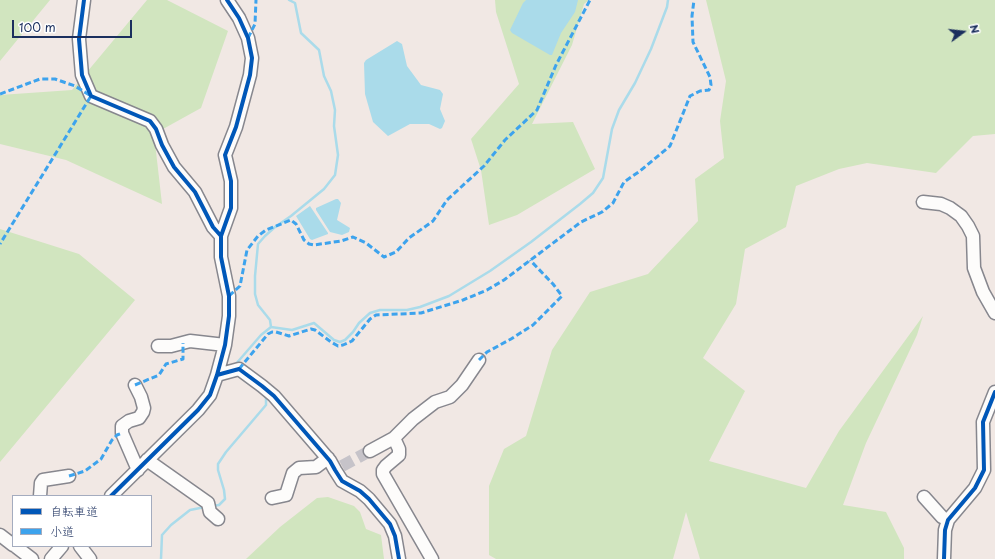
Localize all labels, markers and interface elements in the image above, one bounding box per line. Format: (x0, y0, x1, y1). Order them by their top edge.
scale bar (14, 12, 134, 38)
north arrow (943, 12, 983, 52)
text: 100 m (19, 18, 56, 36)
text: N (966, 22, 984, 35)
legend (12, 495, 152, 547)
text: 自転車道 (50, 502, 98, 520)
text: 小道 (50, 522, 74, 540)

